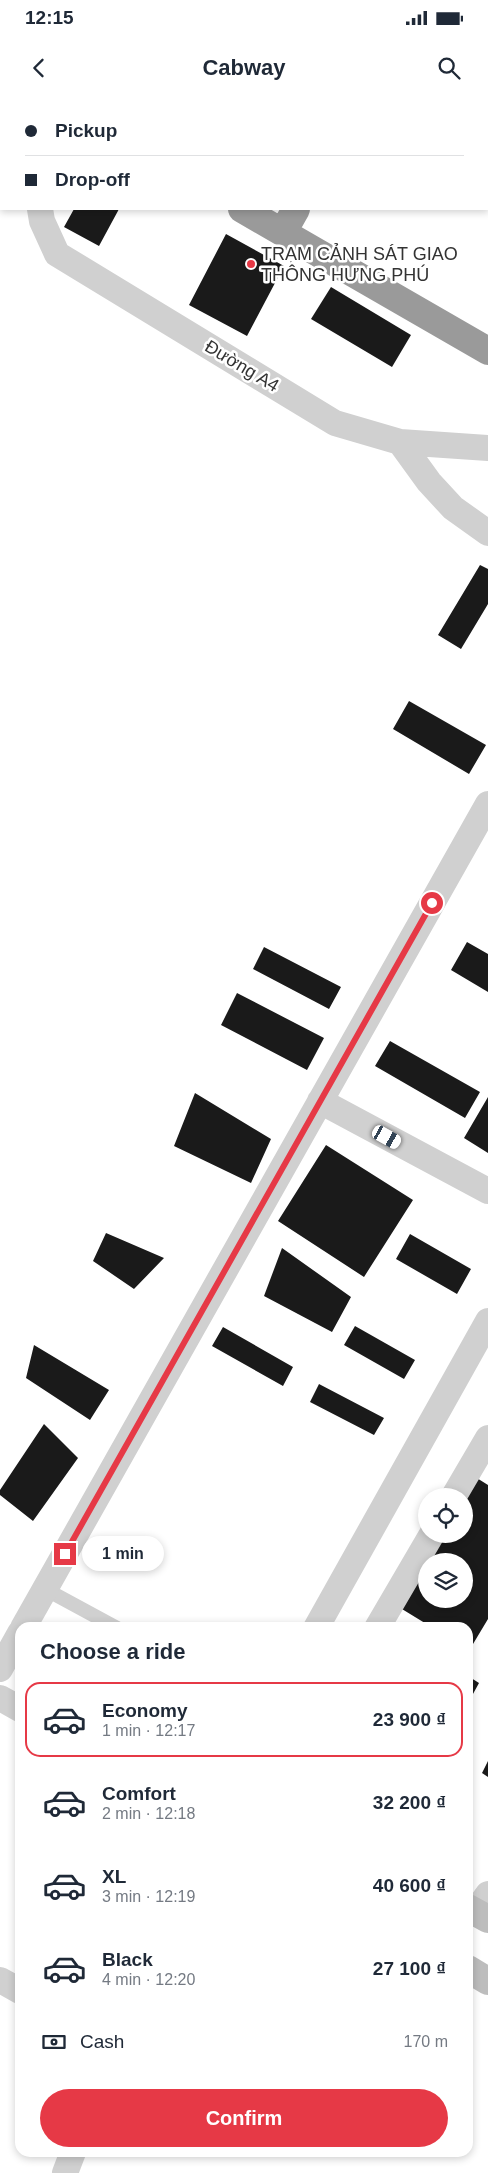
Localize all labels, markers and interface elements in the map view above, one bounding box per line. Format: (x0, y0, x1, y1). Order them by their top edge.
text: 12:15 (25, 7, 74, 28)
icon: back (25, 54, 53, 82)
icon: search (435, 54, 463, 82)
text: Cabway (202, 55, 286, 80)
text: Pickup (55, 120, 117, 141)
text: Drop-off (55, 169, 130, 190)
place label: TRẠM CẢNH SÁT GIAO THÔNG HƯNG PHÚ (261, 243, 458, 285)
marker: TRẠM CẢNH SÁT GIAO THÔNG HƯNG PHÚ (245, 258, 257, 270)
street label: Đường A4 (201, 336, 283, 396)
route start (421, 892, 443, 914)
car (370, 1123, 403, 1151)
map controls (418, 1488, 473, 1608)
button: locate (418, 1488, 473, 1543)
callout: 1 min (82, 1536, 165, 1572)
route end (54, 1543, 76, 1565)
text: 1 min (102, 1545, 144, 1562)
button: layers (418, 1553, 473, 1608)
text: Choose a ride (40, 1639, 185, 1664)
icon: car (42, 1697, 87, 1742)
text: Economy (102, 1700, 188, 1721)
text: 23 900 ₫ (373, 1709, 446, 1730)
text: 1 min · 12:17 (102, 1722, 195, 1739)
icon: car (42, 1780, 87, 1825)
text: Comfort (102, 1783, 176, 1804)
text: 32 200 ₫ (373, 1792, 446, 1813)
text: 2 min · 12:18 (102, 1805, 195, 1822)
icon: car (42, 1863, 87, 1908)
text: XL (102, 1866, 126, 1887)
text: 40 600 ₫ (373, 1875, 446, 1896)
text: 3 min · 12:19 (102, 1888, 195, 1905)
icon: car (42, 1946, 87, 1991)
text: Black (102, 1949, 153, 1970)
text: 27 100 ₫ (373, 1958, 446, 1979)
text: 4 min · 12:20 (102, 1971, 195, 1988)
icon: cash (40, 2028, 68, 2056)
text: Cash (80, 2031, 124, 2052)
text: 170 m (404, 2033, 448, 2050)
button: Confirm (40, 2089, 448, 2147)

